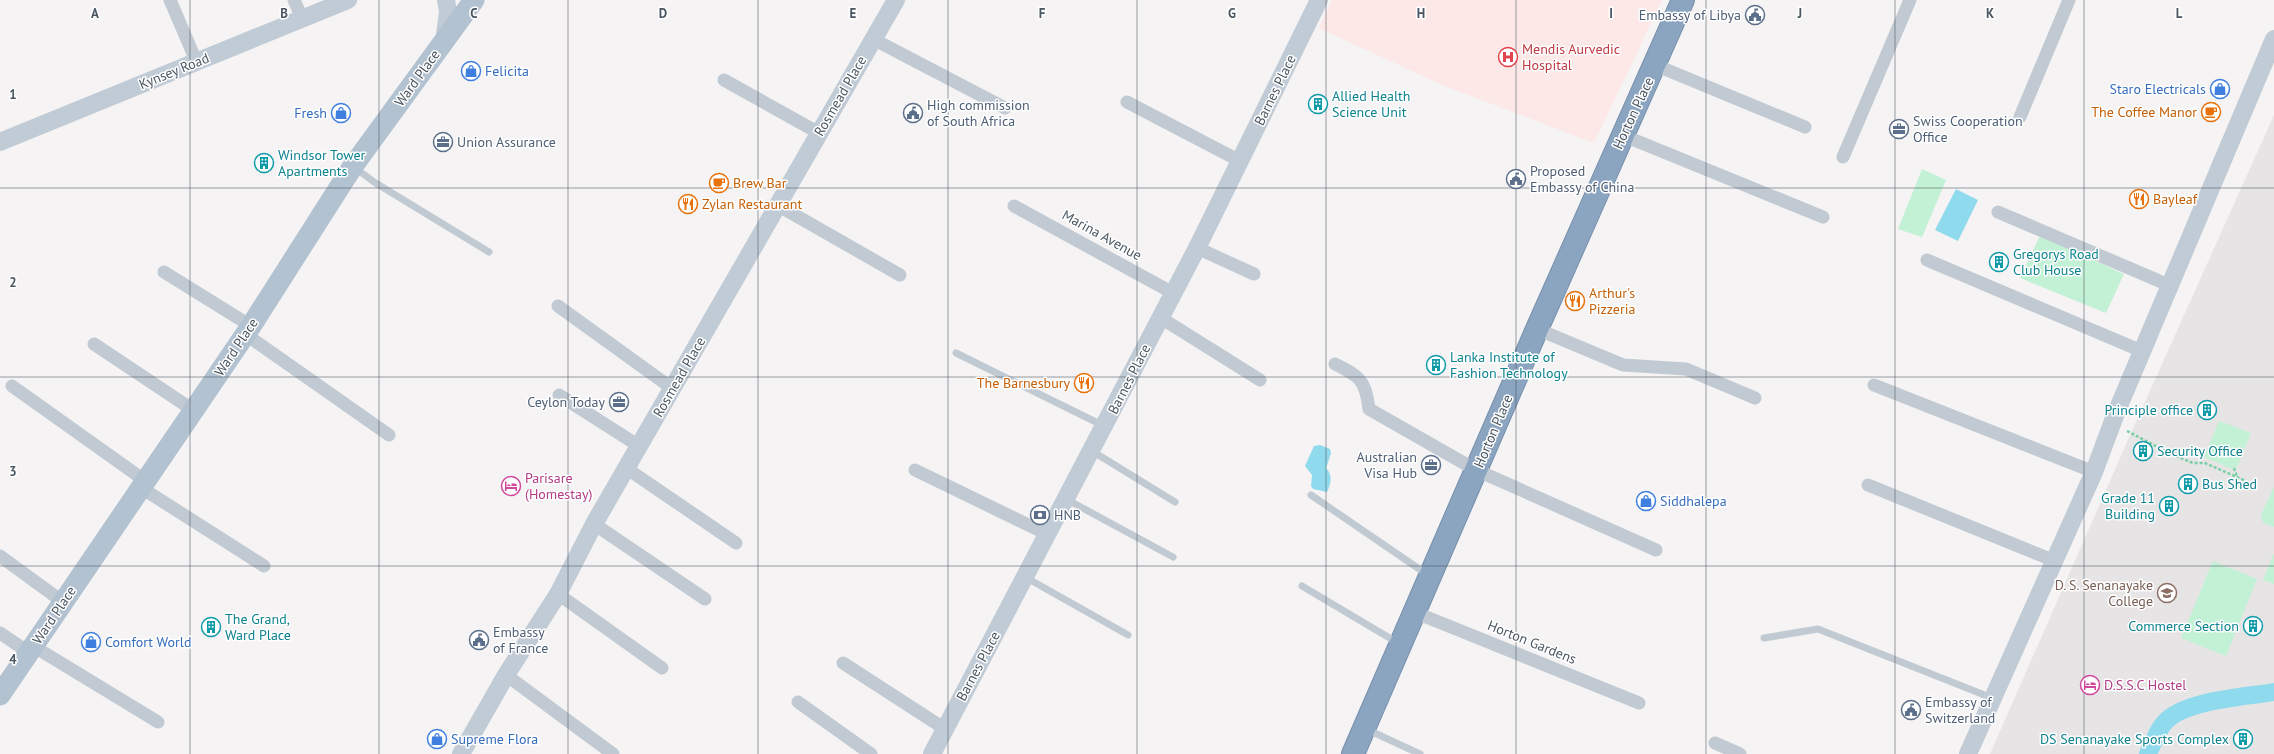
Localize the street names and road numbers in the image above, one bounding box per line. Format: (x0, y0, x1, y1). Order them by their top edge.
street label: Ward Place (390, 46, 444, 110)
street label: Kynsey Road (136, 49, 212, 93)
street label: Barnes Place (1250, 52, 1300, 128)
street label: Rosmead Place (810, 53, 870, 139)
street label: Horton Place (1608, 74, 1658, 152)
street label: Marina Avenue (1059, 206, 1145, 264)
street label: Ward Place (210, 315, 262, 379)
street label: Rosmead Place (649, 334, 709, 420)
street label: Barnes Place (1104, 341, 1154, 417)
street label: Horton Place (1470, 392, 1516, 470)
street label: Ward Place (28, 583, 80, 647)
street label: Horton Gardens (1485, 616, 1579, 668)
street label: Barnes Place (952, 628, 1004, 704)

